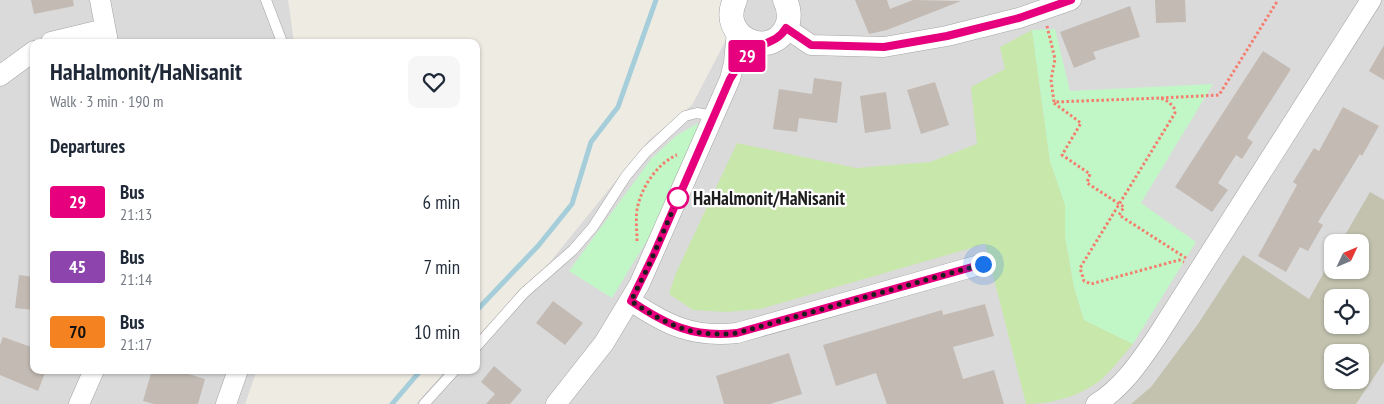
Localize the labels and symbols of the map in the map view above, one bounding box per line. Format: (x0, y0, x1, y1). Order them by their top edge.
line badge: 29 (724, 40, 770, 72)
place label: HaHalmonit/HaNisanit (693, 186, 845, 210)
marker: HaHalmonit/HaNisanit (667, 187, 689, 209)
north arrow (1324, 234, 1369, 279)
your location (971, 252, 996, 277)

